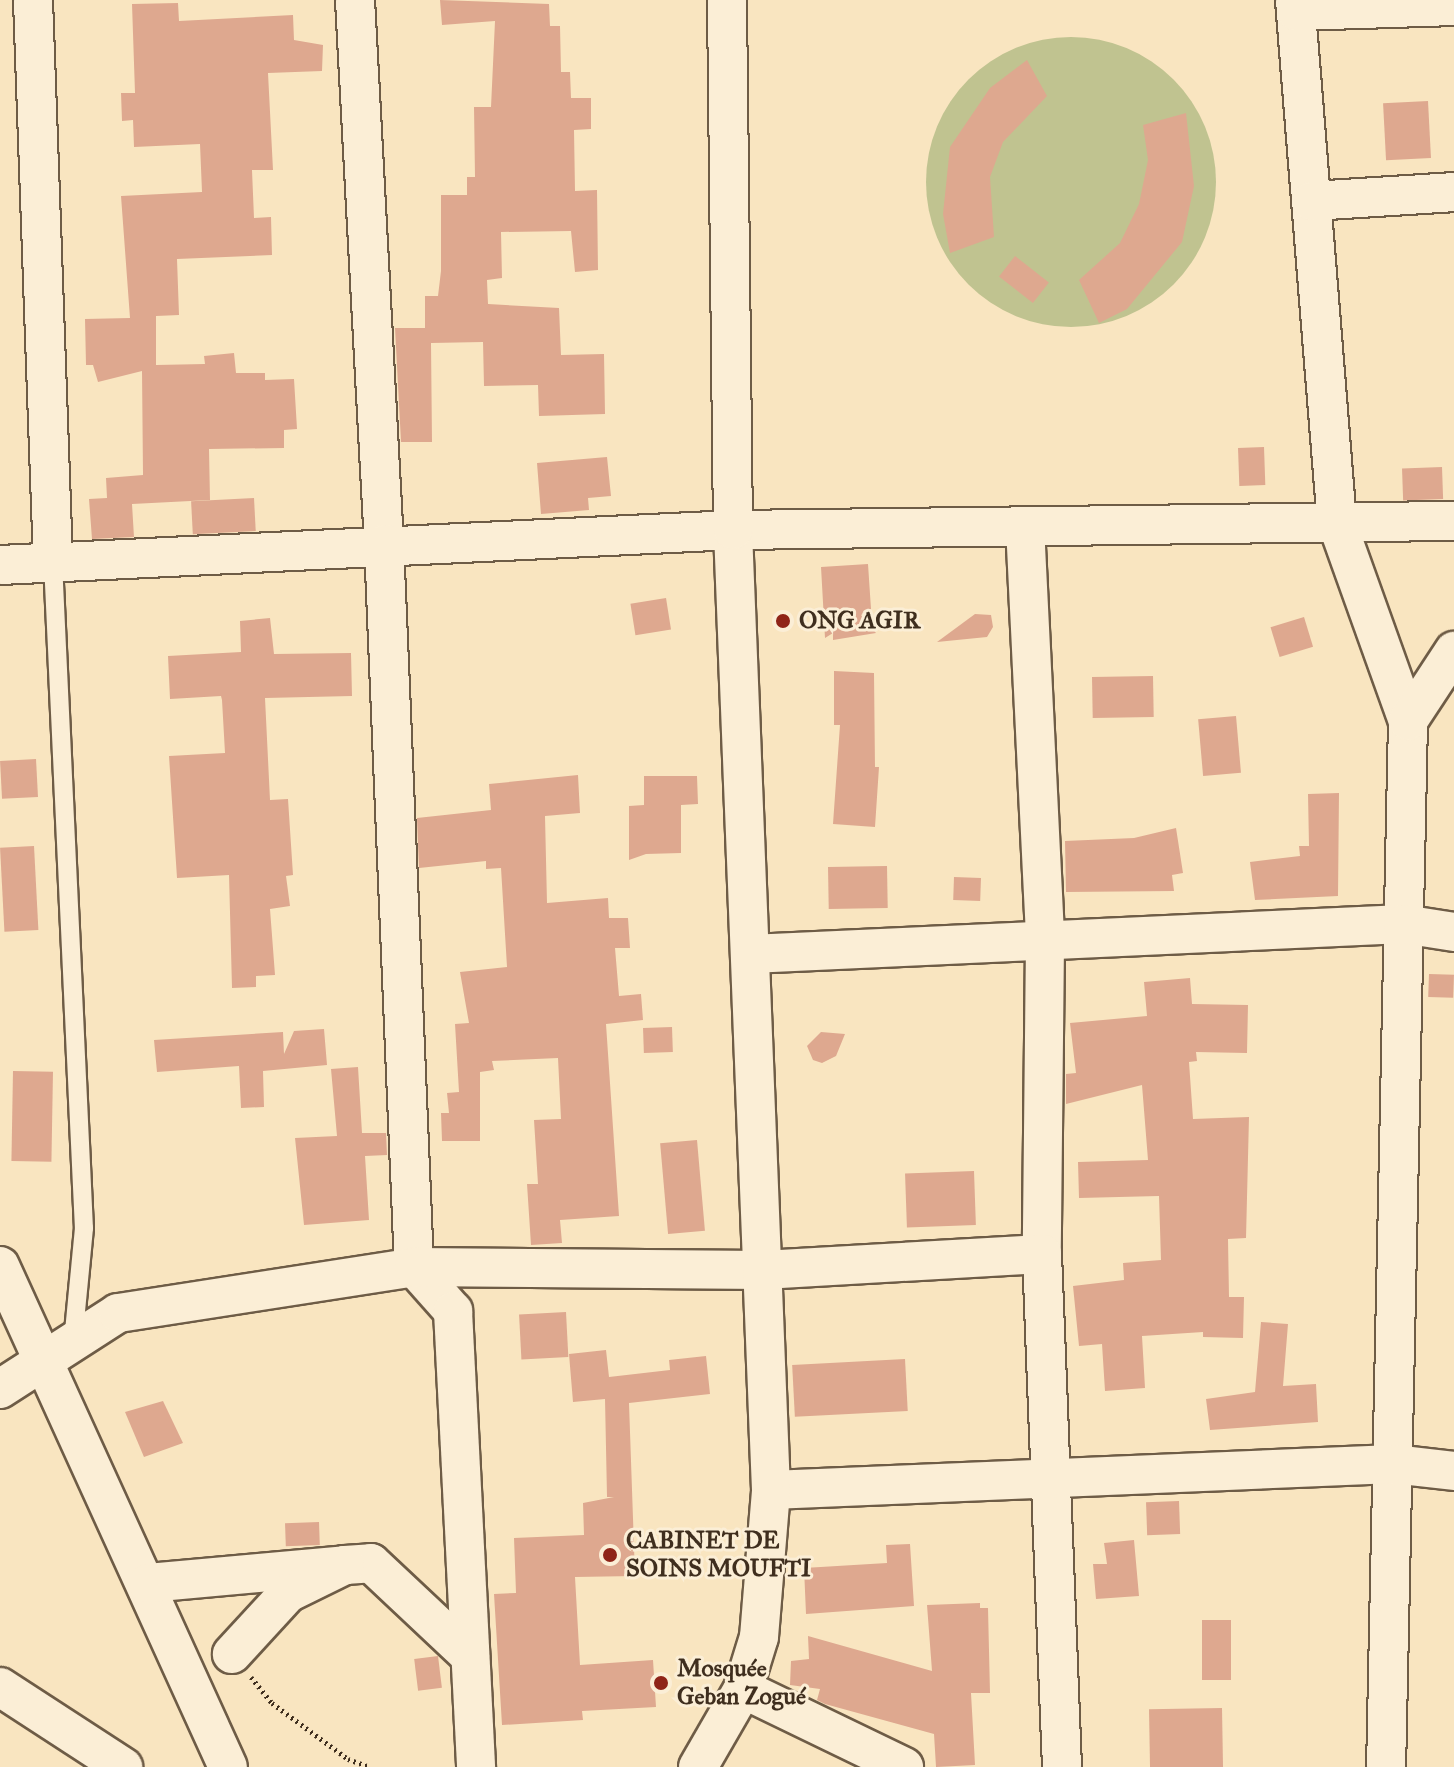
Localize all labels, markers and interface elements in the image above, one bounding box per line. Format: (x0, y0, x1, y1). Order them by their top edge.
place label: ONG AGIR (799, 607, 920, 635)
marker: ONG AGIR (774, 612, 792, 630)
place label: CABINET DE SOINS MOUFTI (626, 1527, 811, 1583)
marker: CABINET DE SOINS MOUFTI (601, 1546, 619, 1564)
place label: Mosquée Geban Zogué (677, 1655, 806, 1711)
marker: Mosquée Geban Zogué (652, 1674, 670, 1692)

